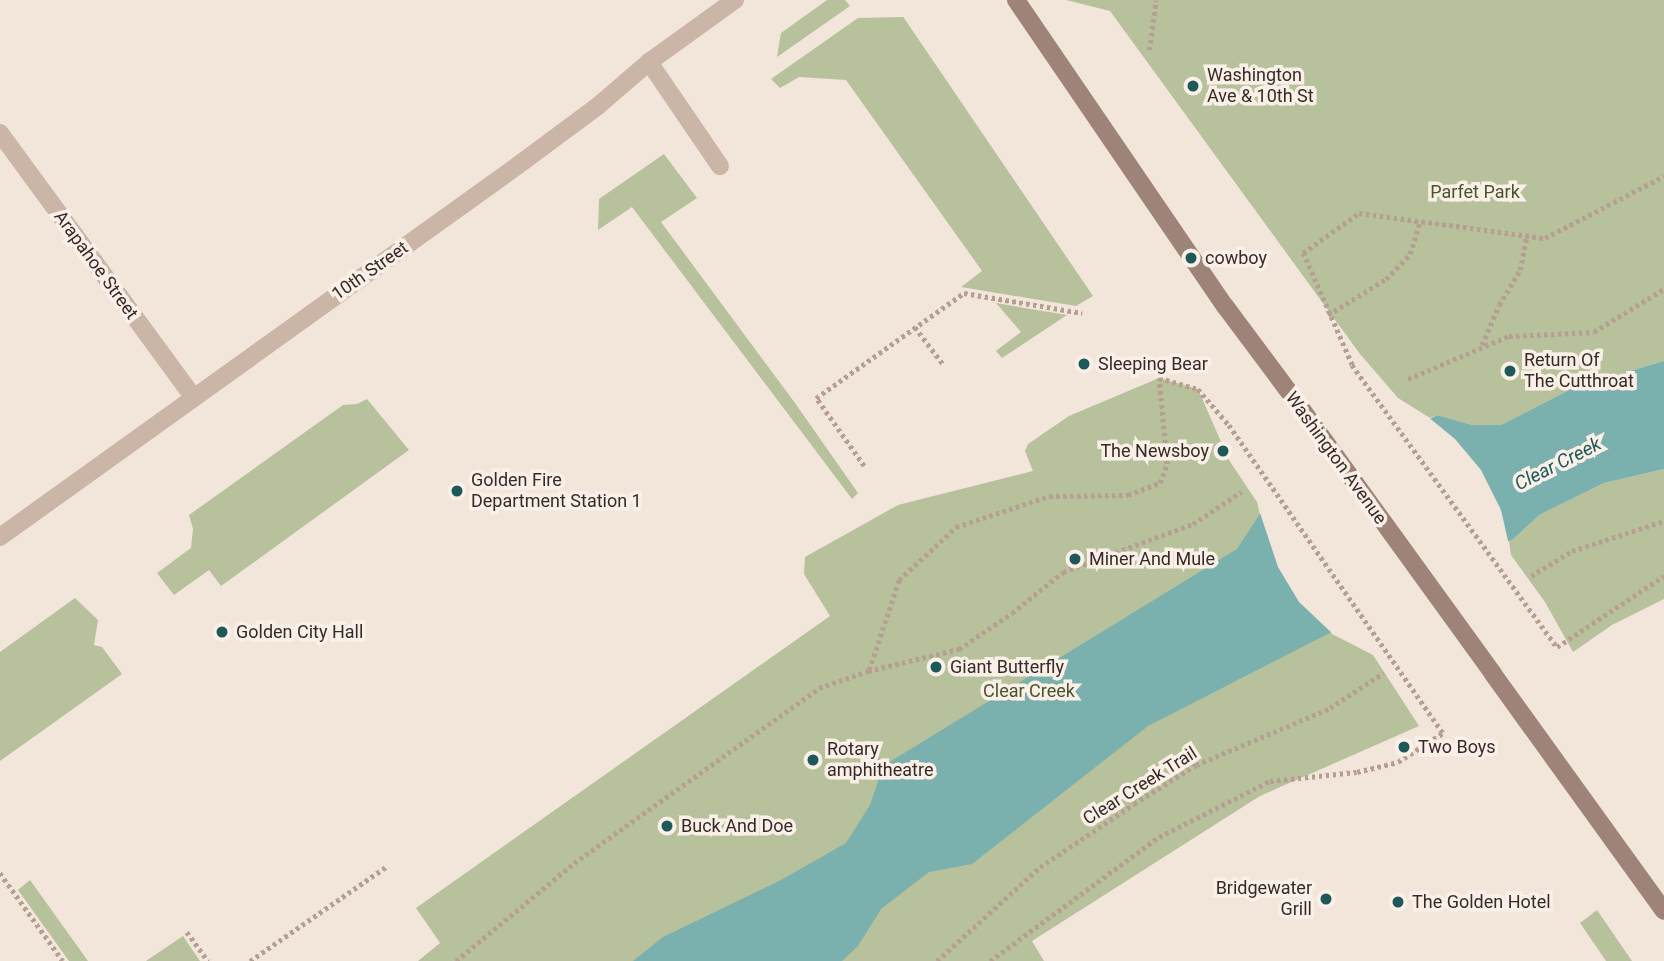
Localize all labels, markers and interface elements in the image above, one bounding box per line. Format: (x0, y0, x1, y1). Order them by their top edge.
place label: Washington Ave & 10th St (1207, 65, 1314, 108)
marker: Washington Ave & 10th St (1185, 78, 1201, 94)
park label: Parfet Park (1430, 181, 1520, 203)
street label: Arapahoe Street (49, 207, 143, 323)
street label: 10th Street (328, 237, 412, 305)
place label: cowboy (1205, 247, 1267, 269)
marker: cowboy (1183, 250, 1199, 266)
place label: Return Of The Cutthroat (1524, 350, 1634, 392)
place label: Sleeping Bear (1098, 353, 1208, 375)
marker: Sleeping Bear (1076, 356, 1092, 372)
marker: Return Of The Cutthroat (1502, 363, 1518, 379)
street label: Washington Avenue (1281, 388, 1391, 528)
water label: Clear Creek (1511, 432, 1605, 496)
place label: The Newsboy (1100, 440, 1209, 462)
marker: The Newsboy (1215, 443, 1231, 459)
place label: Golden Fire Department Station 1 (471, 470, 642, 512)
marker: Golden Fire Department Station 1 (449, 483, 465, 499)
place label: Miner And Mule (1089, 548, 1215, 570)
marker: Miner And Mule (1067, 551, 1083, 567)
place label: Golden City Hall (236, 621, 363, 643)
marker: Golden City Hall (214, 624, 230, 640)
place label: Giant Butterfly (950, 656, 1064, 678)
marker: Giant Butterfly (928, 659, 944, 675)
park label: Clear Creek (983, 680, 1075, 702)
place label: Two Boys (1418, 736, 1496, 758)
place label: Rotary amphitheatre (827, 739, 933, 782)
marker: Two Boys (1396, 739, 1412, 755)
street label: Clear Creek Trail (1079, 742, 1201, 830)
marker: Rotary amphitheatre (805, 752, 821, 768)
place label: Buck And Doe (681, 815, 793, 837)
marker: Buck And Doe (659, 818, 675, 834)
place label: Bridgewater Grill (1216, 878, 1312, 920)
marker: Bridgewater Grill (1318, 891, 1334, 907)
place label: The Golden Hotel (1412, 891, 1551, 913)
marker: The Golden Hotel (1390, 894, 1406, 910)

